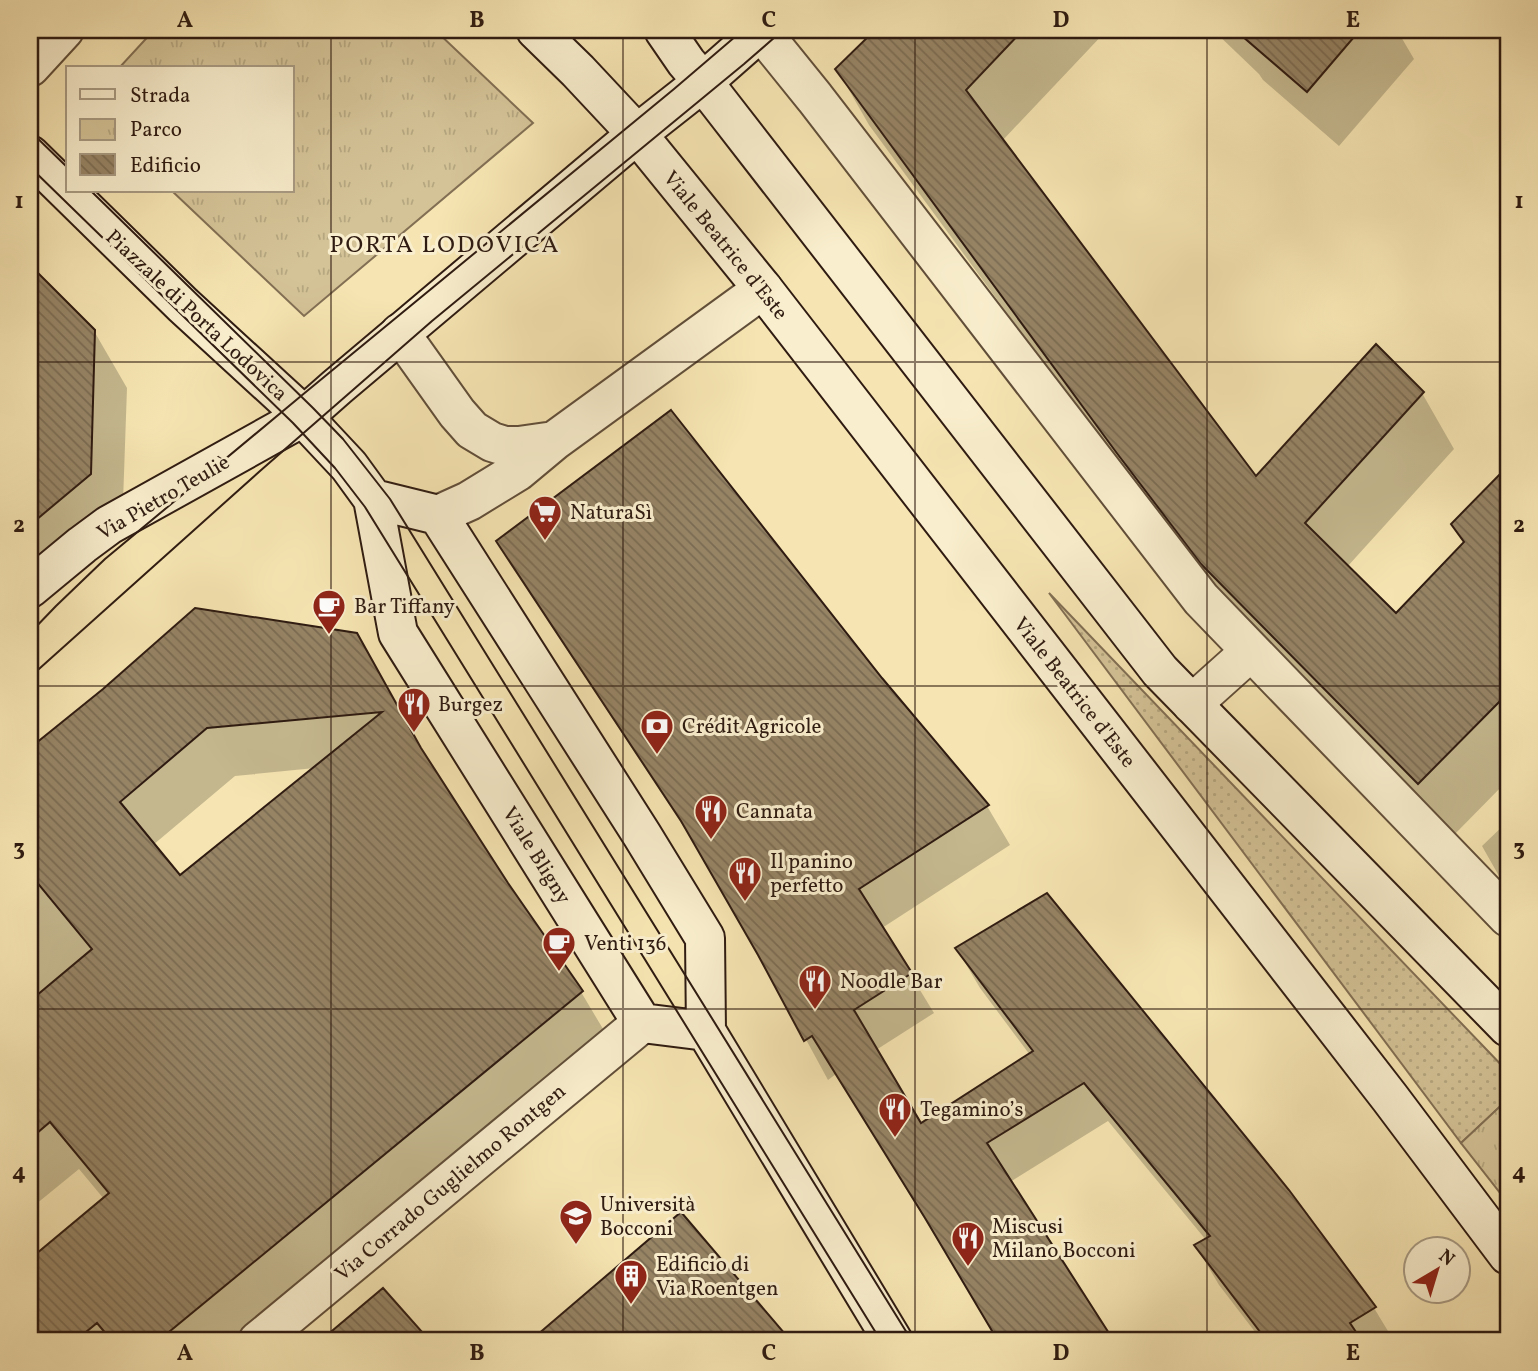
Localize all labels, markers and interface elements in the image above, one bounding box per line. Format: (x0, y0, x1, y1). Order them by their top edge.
text: A (177, 5, 193, 37)
text: B (469, 5, 485, 37)
text: C (762, 5, 776, 37)
text: D (1053, 5, 1070, 37)
text: E (1346, 5, 1360, 37)
legend (66, 66, 294, 192)
text: Strada (130, 82, 191, 111)
text: Parco (130, 116, 182, 145)
text: Edificio (130, 152, 201, 181)
street label: Viale Beatrice d'Este (656, 165, 794, 327)
text: 1 (14, 186, 24, 218)
text: 1 (1514, 186, 1524, 218)
street label: Piazzale di Porta Lodovica (98, 224, 294, 409)
district label: PORTA LODOVICA (330, 229, 560, 263)
street label: Via Pietro Teuliè (92, 448, 236, 548)
supermarket icon: NaturaSì (526, 493, 564, 542)
place label: NaturaSì (570, 499, 652, 528)
text: 2 (13, 510, 25, 542)
text: 2 (1513, 510, 1525, 542)
cafe icon: Bar Tiffany (310, 587, 348, 636)
place label: Bar Tiffany (354, 593, 456, 622)
street label: Viale Beatrice d'Este (1006, 611, 1142, 774)
restaurant icon: Burgez (395, 685, 433, 734)
place label: Burgez (438, 691, 503, 720)
bank icon: Crédit Agricole (638, 707, 676, 756)
place label: Crédit Agricole (682, 713, 821, 742)
restaurant icon: Cannata (692, 792, 730, 841)
place label: Cannata (736, 798, 813, 827)
street label: Viale Bligny (494, 801, 578, 911)
text: 3 (13, 833, 25, 865)
text: 3 (1513, 833, 1525, 865)
place label: Il panino perfetto (770, 848, 853, 901)
restaurant icon: Il panino perfetto (726, 854, 764, 903)
cafe icon: Venti 136 (540, 924, 578, 973)
place label: Venti 136 (584, 930, 666, 959)
restaurant icon: Noodle Bar (796, 962, 834, 1011)
place label: Noodle Bar (840, 968, 943, 997)
street label: Via Corrado Guglielmo Rontgen (329, 1078, 573, 1289)
restaurant icon: Tegamino’s (876, 1090, 914, 1139)
place label: Tegamino’s (920, 1096, 1024, 1125)
text: 4 (12, 1157, 26, 1189)
text: 4 (1512, 1157, 1526, 1189)
place label: Università Bocconi (600, 1191, 696, 1244)
school or university icon: Università Bocconi (557, 1197, 595, 1246)
place label: Miscusi Milano Bocconi (992, 1213, 1136, 1266)
restaurant icon: Miscusi Milano Bocconi (949, 1219, 987, 1268)
north arrow (1402, 1234, 1472, 1304)
text: N (1433, 1244, 1460, 1273)
place label: Edificio di Via Roentgen (656, 1251, 779, 1304)
building icon: Edificio di Via Roentgen (612, 1257, 650, 1306)
text: A (177, 1338, 193, 1370)
text: B (469, 1338, 485, 1370)
text: C (762, 1338, 776, 1370)
text: D (1053, 1338, 1070, 1370)
text: E (1346, 1338, 1360, 1370)

